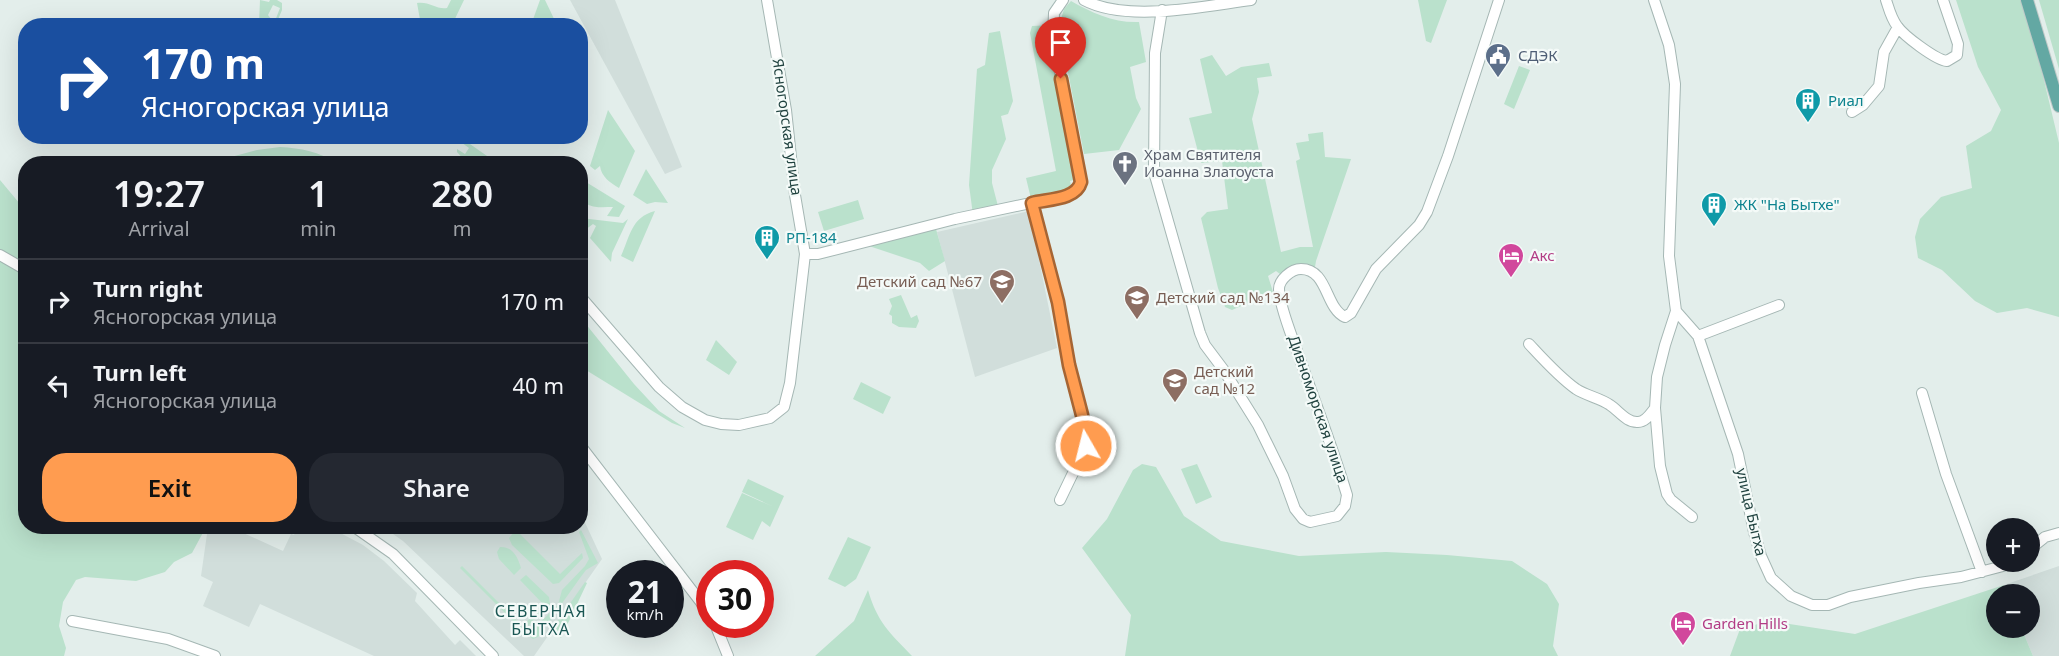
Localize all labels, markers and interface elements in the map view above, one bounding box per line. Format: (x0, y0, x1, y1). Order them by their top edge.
pin (1035, 17, 1086, 79)
icon: arrive (1044, 26, 1077, 59)
text: 170 m (141, 34, 265, 91)
public building icon: СДЭК (1483, 41, 1513, 79)
icon: right (42, 42, 120, 120)
place label: СДЭК (1518, 45, 1558, 65)
street label: Ясногорская улица (768, 57, 807, 197)
building icon: Риал (1793, 86, 1823, 124)
text: Ясногорская улица (141, 88, 389, 125)
place label: Риал (1828, 90, 1864, 110)
place label: Храм Святителя Иоанна Златоуста (1144, 144, 1274, 181)
church icon: Храм Святителя Иоанна Златоуста (1110, 149, 1140, 187)
text: 19:27 (113, 169, 205, 218)
text: 1 (308, 169, 329, 218)
text: 280 (431, 169, 493, 218)
building icon: ЖК "На Бытхе" (1699, 190, 1729, 228)
place label: ЖК "На Бытхе" (1734, 194, 1840, 214)
text: Arrival (129, 215, 190, 242)
text: min (300, 215, 336, 242)
text: m (453, 215, 472, 242)
building icon: РП-184 (752, 223, 782, 261)
place label: РП-184 (786, 227, 837, 247)
hotel icon: Акс (1496, 241, 1526, 279)
place label: Акс (1530, 245, 1555, 265)
school or university icon: Детский сад №67 (987, 267, 1017, 305)
place label: Детский сад №67 (857, 271, 982, 291)
text: Turn right (93, 273, 203, 303)
school or university icon: Детский сад №134 (1122, 283, 1152, 321)
icon: right (42, 285, 75, 318)
text: 170 m (500, 286, 564, 316)
place label: Детский сад №134 (1156, 287, 1290, 307)
text: Ясногорская улица (93, 303, 277, 330)
street label: Дивноморская улица (1284, 332, 1354, 485)
text: Turn left (93, 357, 187, 387)
place label: Детский сад №12 (1194, 361, 1255, 398)
school or university icon: Детский сад №12 (1160, 366, 1190, 404)
icon: left (42, 369, 75, 402)
text: 40 m (513, 370, 564, 400)
text: Ясногорская улица (93, 387, 277, 414)
position arrow (1054, 414, 1118, 478)
button: Exit (42, 453, 297, 522)
button: Share (309, 453, 564, 522)
street label: улица Бытха (1732, 466, 1772, 558)
map controls (1986, 518, 2040, 638)
button: + (1986, 518, 2040, 572)
speed limit sign: 30 (696, 560, 774, 638)
text: 21 (628, 571, 662, 612)
button: − (1986, 584, 2040, 638)
district label: СЕВЕРНАЯ БЫТХА (495, 600, 587, 640)
text: km/h (627, 604, 663, 624)
hotel icon: Garden Hills (1668, 609, 1698, 647)
place label: Garden Hills (1702, 613, 1788, 633)

